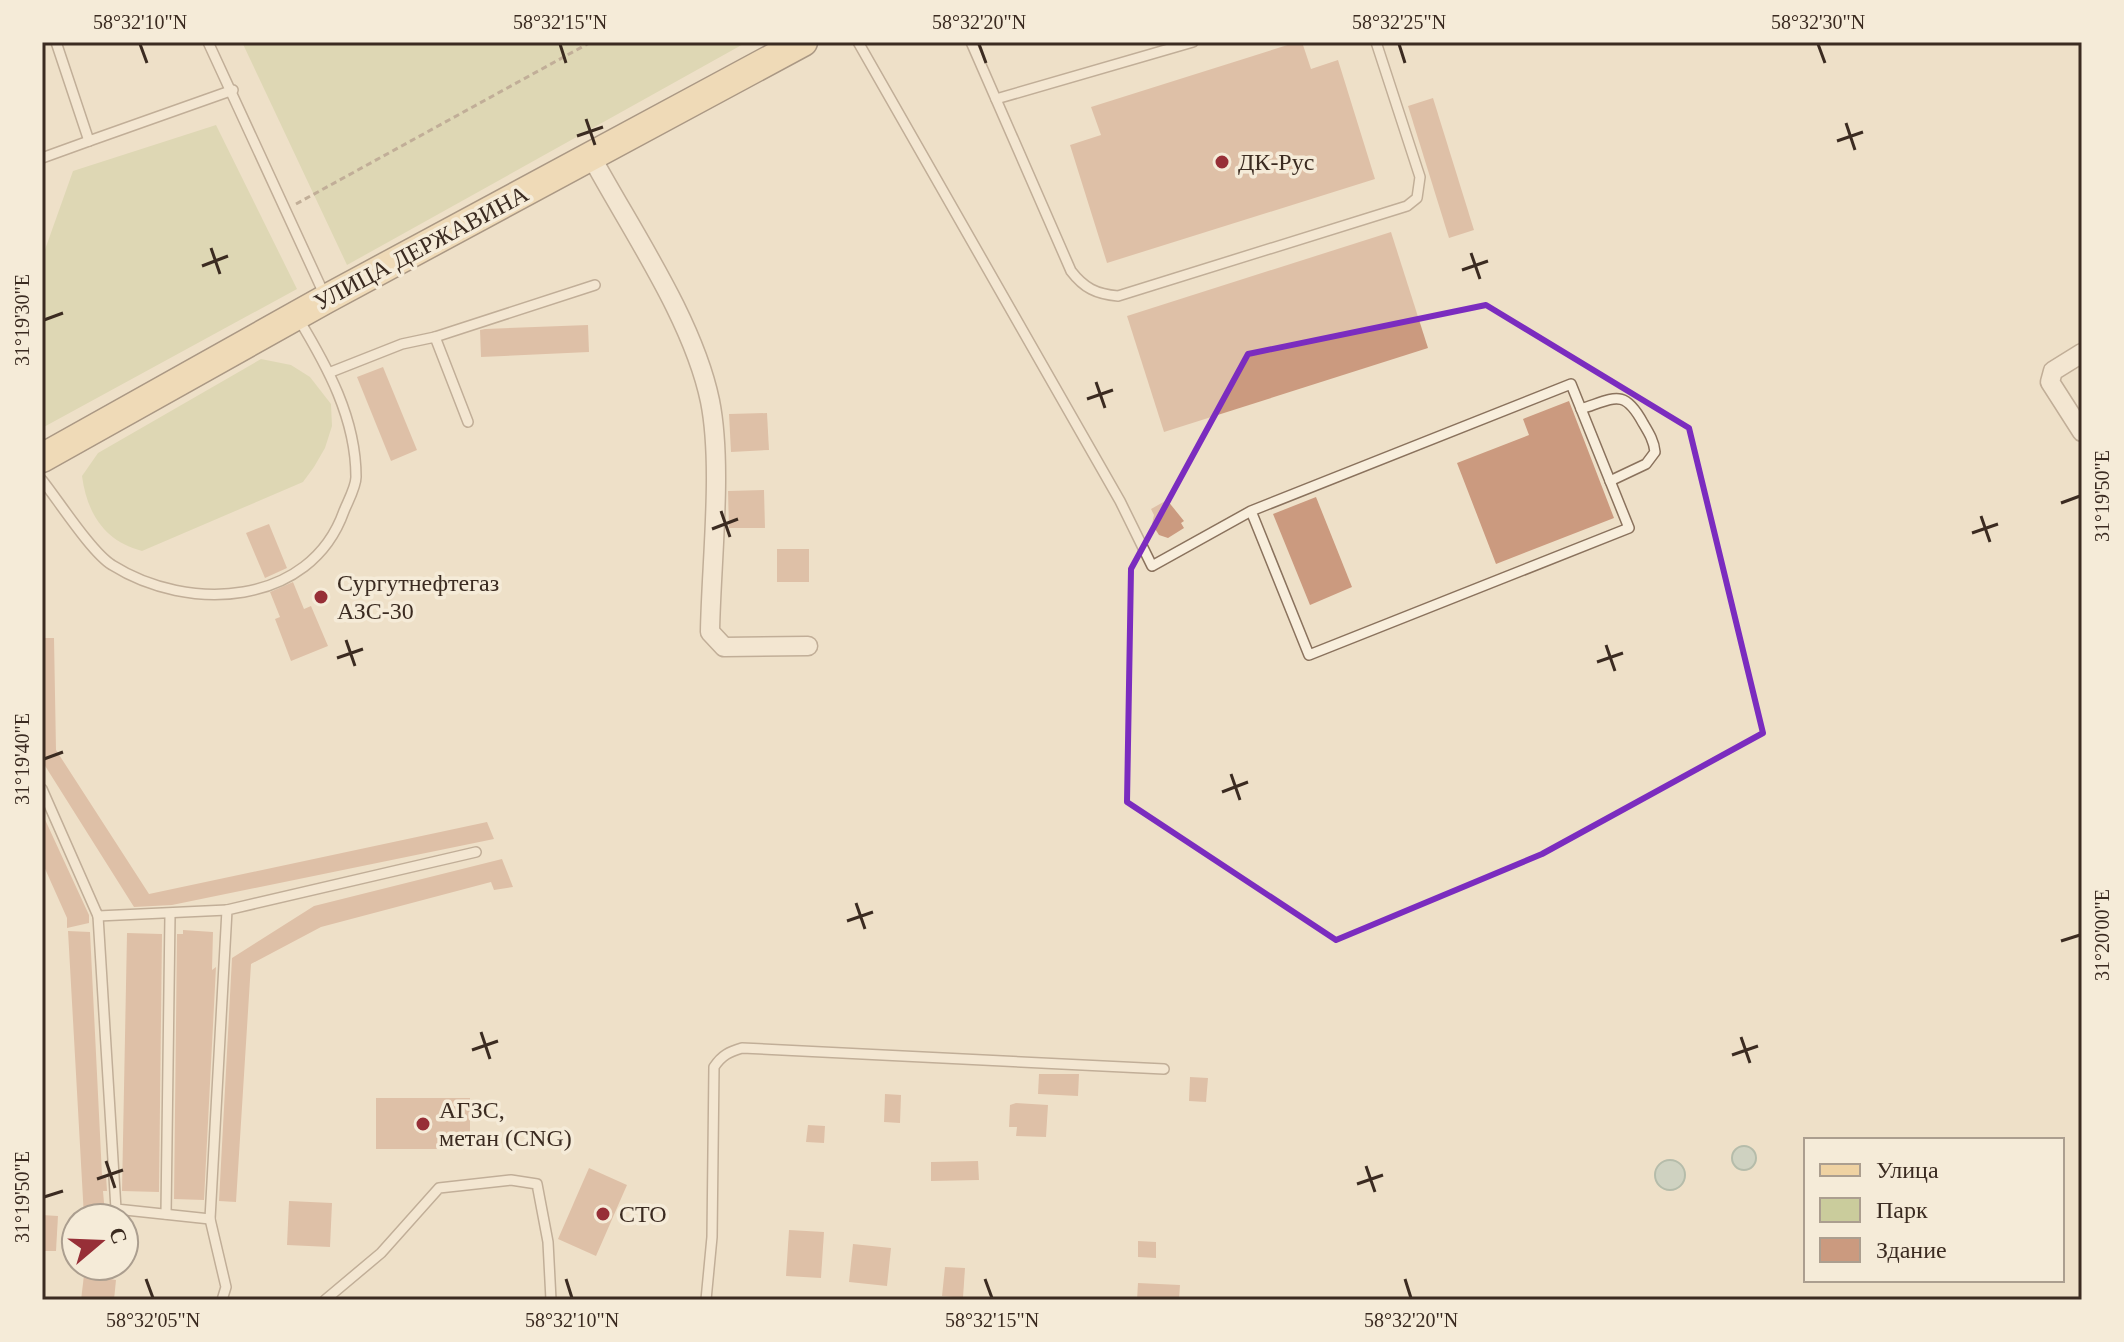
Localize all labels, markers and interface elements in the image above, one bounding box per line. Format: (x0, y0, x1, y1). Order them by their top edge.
text: 58°32'10"N (93, 11, 187, 33)
text: 58°32'15"N (513, 11, 607, 33)
text: 58°32'20"N (932, 11, 1026, 33)
text: 58°32'25"N (1352, 11, 1446, 33)
text: 58°32'30"N (1771, 11, 1865, 33)
place label: ДК-Рус (1238, 149, 1314, 175)
marker: ДК-Рус (1213, 153, 1231, 171)
street label: УЛИЦА ДЕРЖАВИНА (309, 180, 533, 316)
text: 31°19'30"E (11, 274, 33, 366)
text: 31°19'50"E (2091, 450, 2113, 542)
place label: Сургутнефтегаз АЗС-30 (337, 570, 499, 624)
marker: Сургутнефтегаз АЗС-30 (312, 588, 330, 606)
text: 31°19'40"E (11, 713, 33, 805)
text: 31°20'00"E (2091, 889, 2113, 981)
place label: АГЗС, метан (CNG) (439, 1097, 572, 1151)
marker: АГЗС, метан (CNG) (414, 1115, 432, 1133)
legend (1804, 1138, 2064, 1282)
text: 31°19'50"E (11, 1151, 33, 1243)
text: Улица (1876, 1157, 1939, 1183)
text: Парк (1876, 1197, 1928, 1223)
place label: СТО (619, 1201, 667, 1227)
north arrow (60, 1202, 140, 1282)
marker: СТО (594, 1205, 612, 1223)
text: С (104, 1224, 133, 1247)
text: Здание (1876, 1237, 1947, 1263)
text: 58°32'05"N (106, 1309, 200, 1331)
text: 58°32'10"N (525, 1309, 619, 1331)
text: 58°32'15"N (945, 1309, 1039, 1331)
text: 58°32'20"N (1364, 1309, 1458, 1331)

